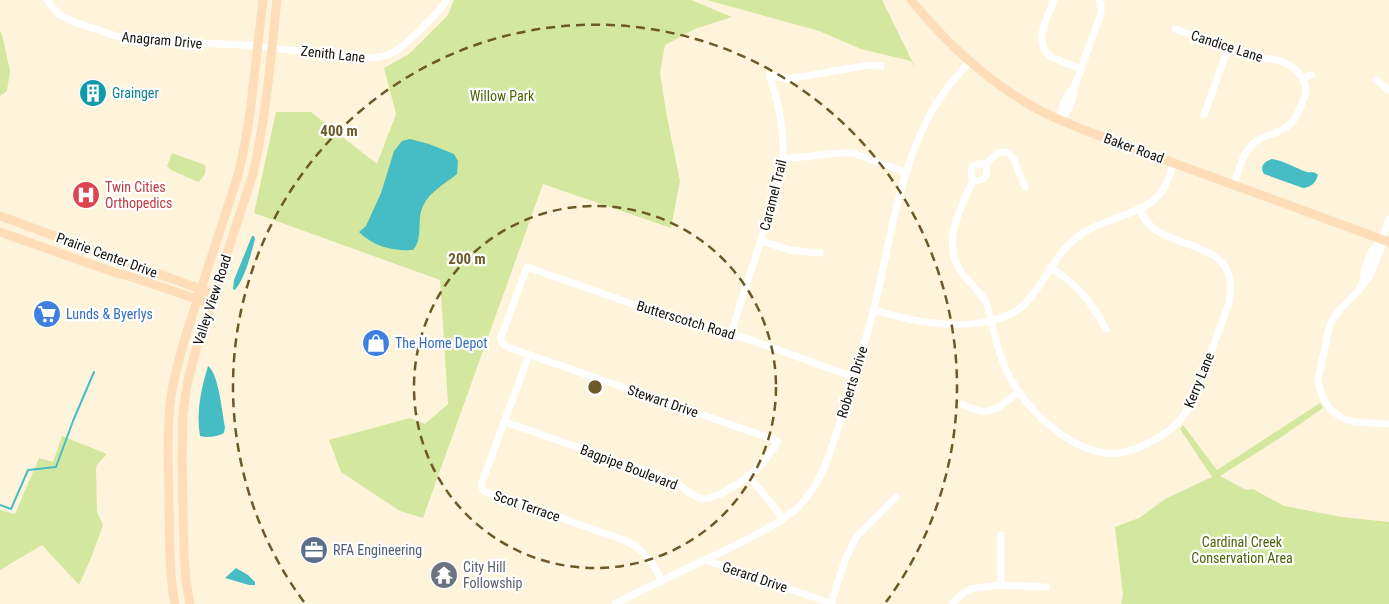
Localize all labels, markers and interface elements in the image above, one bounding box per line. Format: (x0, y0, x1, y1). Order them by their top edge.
street label: Candice Lane (1189, 27, 1265, 65)
street label: Anagram Drive (121, 29, 203, 52)
street label: Zenith Lane (300, 43, 366, 65)
building icon: Grainger (78, 78, 108, 108)
place label: Grainger (112, 85, 159, 101)
park label: Willow Park (470, 88, 535, 104)
text: 400 m (320, 122, 358, 140)
street label: Baker Road (1102, 130, 1166, 166)
street label: Caramel Trail (756, 158, 790, 232)
place label: Twin Cities Orthopedics (105, 179, 172, 211)
hospital icon: Twin Cities Orthopedics (71, 180, 101, 210)
street label: Prairie Center Drive (54, 229, 160, 281)
text: 200 m (448, 250, 486, 268)
street label: Valley View Road (190, 253, 234, 347)
street label: Butterscotch Road (635, 297, 737, 343)
supermarket icon: Lunds & Byerlys (32, 299, 62, 329)
place label: Lunds & Byerlys (66, 306, 153, 322)
shop icon: The Home Depot (361, 328, 391, 358)
place label: The Home Depot (395, 335, 487, 351)
street label: Roberts Drive (833, 344, 871, 420)
street label: Kerry Lane (1181, 350, 1218, 410)
centre of rings (586, 378, 604, 396)
street label: Stewart Drive (626, 381, 701, 421)
street label: Bagpipe Boulevard (578, 441, 680, 493)
street label: Scot Terrace (492, 487, 563, 525)
park label: Cardinal Creek Conservation Area (1191, 534, 1293, 566)
office icon: RFA Engineering (299, 535, 329, 565)
place label: RFA Engineering (333, 542, 422, 558)
street label: Gerard Drive (720, 558, 790, 596)
place label: City Hill Followship (463, 559, 523, 591)
temple icon: City Hill Followship (429, 560, 459, 590)

